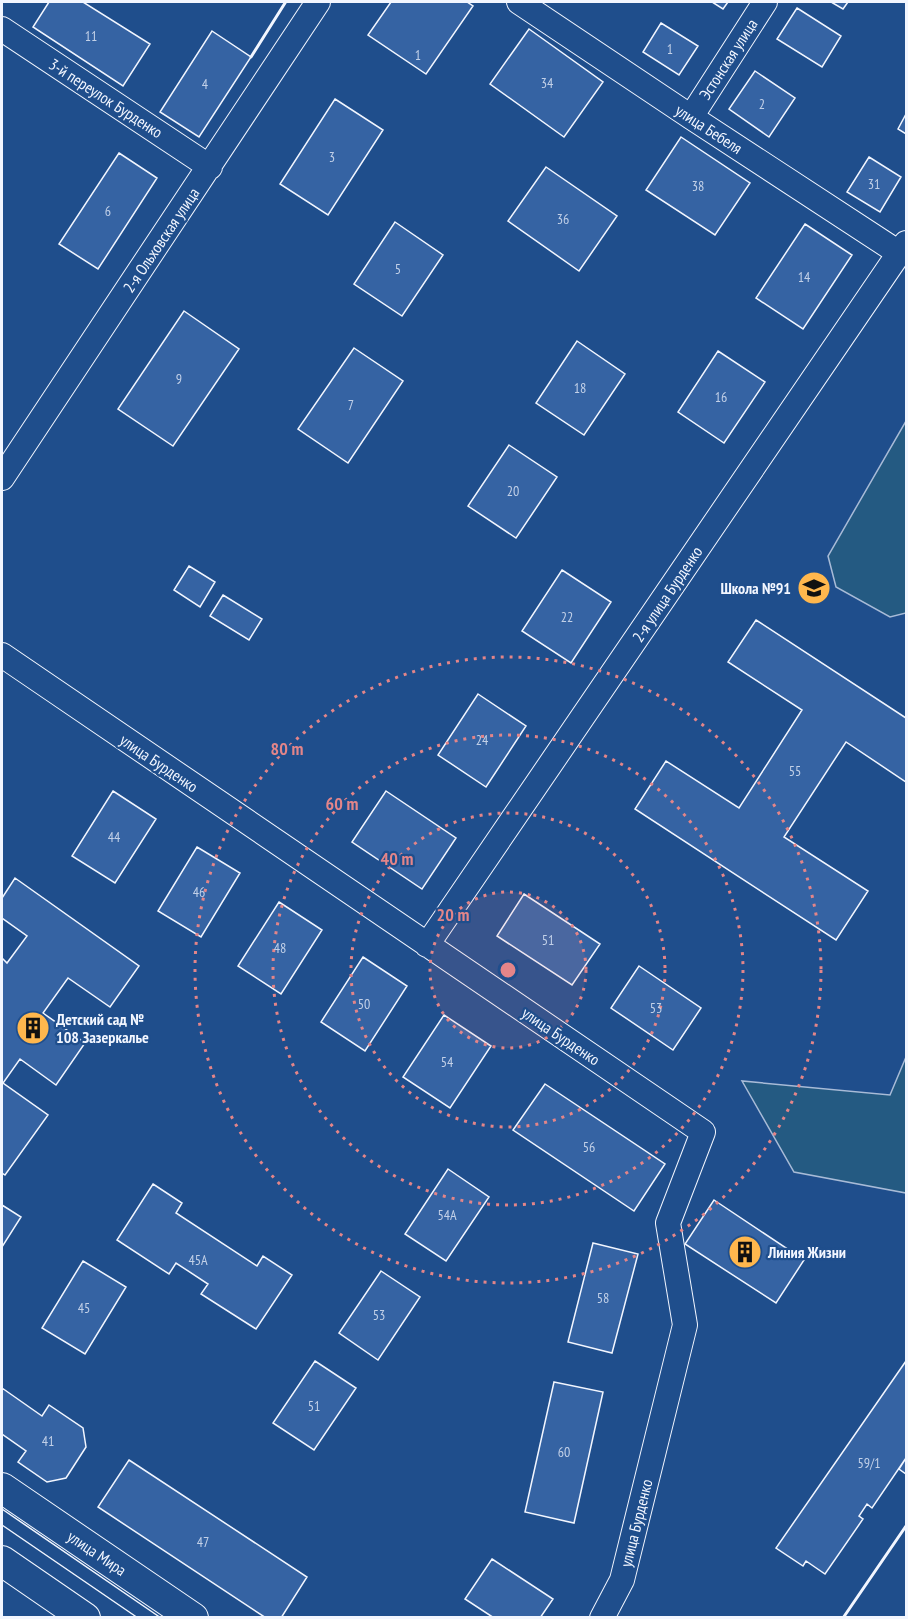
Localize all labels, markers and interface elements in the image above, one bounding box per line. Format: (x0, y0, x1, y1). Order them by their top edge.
street label: Эстонская улица (694, 15, 762, 103)
house number: 11 (85, 27, 97, 45)
house number: 1 (667, 40, 673, 58)
house number: 1 (415, 46, 421, 64)
street label: 3-й переулок Бурденко (45, 54, 167, 142)
house number: 34 (541, 74, 554, 92)
house number: 4 (202, 75, 209, 93)
house number: 2 (759, 95, 765, 113)
street label: улица Бебеля (672, 100, 746, 158)
house number: 3 (329, 148, 335, 166)
house number: 31 (868, 175, 880, 193)
house number: 38 (692, 177, 704, 195)
street label: 2-я Ольховская улица (119, 184, 203, 296)
house number: 6 (105, 202, 111, 220)
house number: 36 (557, 210, 569, 228)
house number: 5 (395, 260, 401, 278)
house number: 14 (798, 268, 811, 286)
house number: 9 (176, 370, 182, 388)
house number: 18 (574, 379, 586, 397)
house number: 16 (715, 388, 727, 406)
house number: 7 (348, 396, 354, 414)
house number: 20 (507, 482, 519, 500)
street label: 2-я улица Бурденко (628, 542, 706, 646)
school or university icon: Школа №91 (796, 570, 832, 606)
place label: Школа №91 (720, 578, 791, 598)
house number: 22 (561, 608, 573, 626)
street label: улица Бурденко (116, 730, 202, 796)
house number: 24 (476, 731, 489, 749)
text: 80 m (271, 737, 303, 760)
house number: 55 (789, 762, 801, 780)
text: 60 m (326, 792, 358, 815)
house number: 44 (108, 828, 121, 846)
text: 40 m (381, 847, 413, 870)
house number: 46 (193, 883, 205, 901)
text: 20 m (437, 903, 469, 926)
house number: 51 (542, 931, 554, 949)
house number: 48 (274, 939, 286, 957)
centre of rings (498, 960, 518, 980)
house number: 50 (358, 995, 370, 1013)
house number: 53 (650, 999, 662, 1017)
street label: улица Бурденко (518, 1003, 604, 1069)
place label: Детский сад № 108 Зазеркалье (56, 1009, 149, 1047)
building icon: Детский сад № 108 Зазеркалье (15, 1010, 51, 1046)
house number: 54 (441, 1053, 454, 1071)
house number: 56 (583, 1138, 595, 1156)
house number: 54А (437, 1206, 457, 1224)
building icon: Линия Жизни (727, 1234, 763, 1270)
place label: Линия Жизни (767, 1242, 846, 1262)
house number: 45А (188, 1251, 208, 1269)
house number: 58 (597, 1289, 609, 1307)
house number: 45 (78, 1299, 90, 1317)
house number: 53 (373, 1306, 385, 1324)
house number: 51 (308, 1397, 320, 1415)
house number: 41 (42, 1432, 54, 1450)
house number: 60 (558, 1443, 570, 1461)
house number: 59/1 (857, 1454, 881, 1472)
street label: улица Бурденко (615, 1477, 657, 1569)
street label: улица Мира (64, 1526, 130, 1580)
house number: 47 (197, 1533, 209, 1551)

